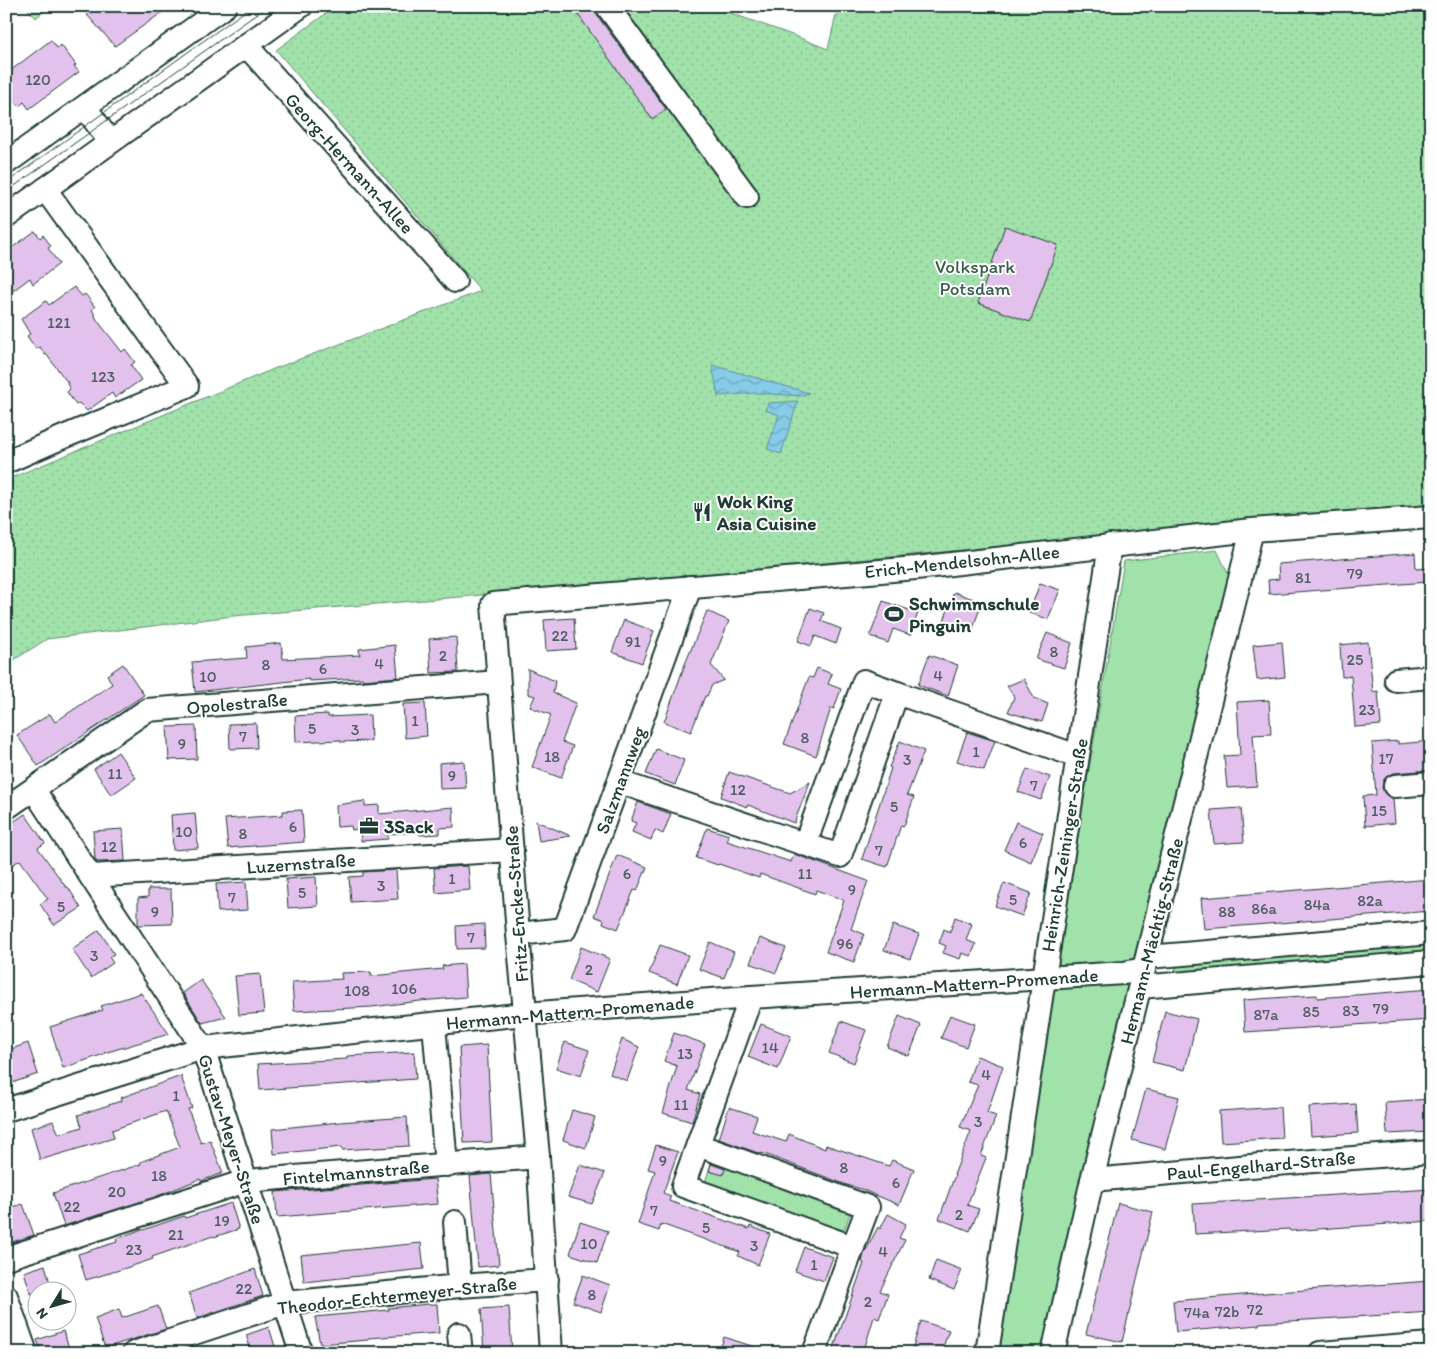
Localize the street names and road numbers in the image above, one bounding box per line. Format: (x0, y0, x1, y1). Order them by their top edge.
street label: Georg-Hermann-Allee (280, 88, 419, 239)
street label: Erich-Mendelsohn-Allee (863, 540, 1061, 583)
street label: Opolestraße (186, 688, 289, 719)
street label: Salzmannweg (590, 723, 651, 837)
street label: Heinrich-Zeininger-Straße (1036, 737, 1093, 954)
street label: Fritz-Encke-Straße (500, 825, 533, 983)
street label: Hermann-Mächtig-Straße (1115, 836, 1188, 1047)
street label: Luzernstraße (246, 848, 356, 879)
street label: Hermann-Mattern-Promenade (849, 963, 1099, 1004)
street label: Hermann-Mattern-Promenade (445, 990, 695, 1035)
street label: Gustav-Meyer-Straße (193, 1051, 270, 1227)
street label: Paul-Engelhard-Straße (1166, 1146, 1356, 1185)
street label: Fintelmannstraße (282, 1155, 430, 1190)
street label: Theodor-Echtermeyer-Straße (276, 1271, 518, 1320)

